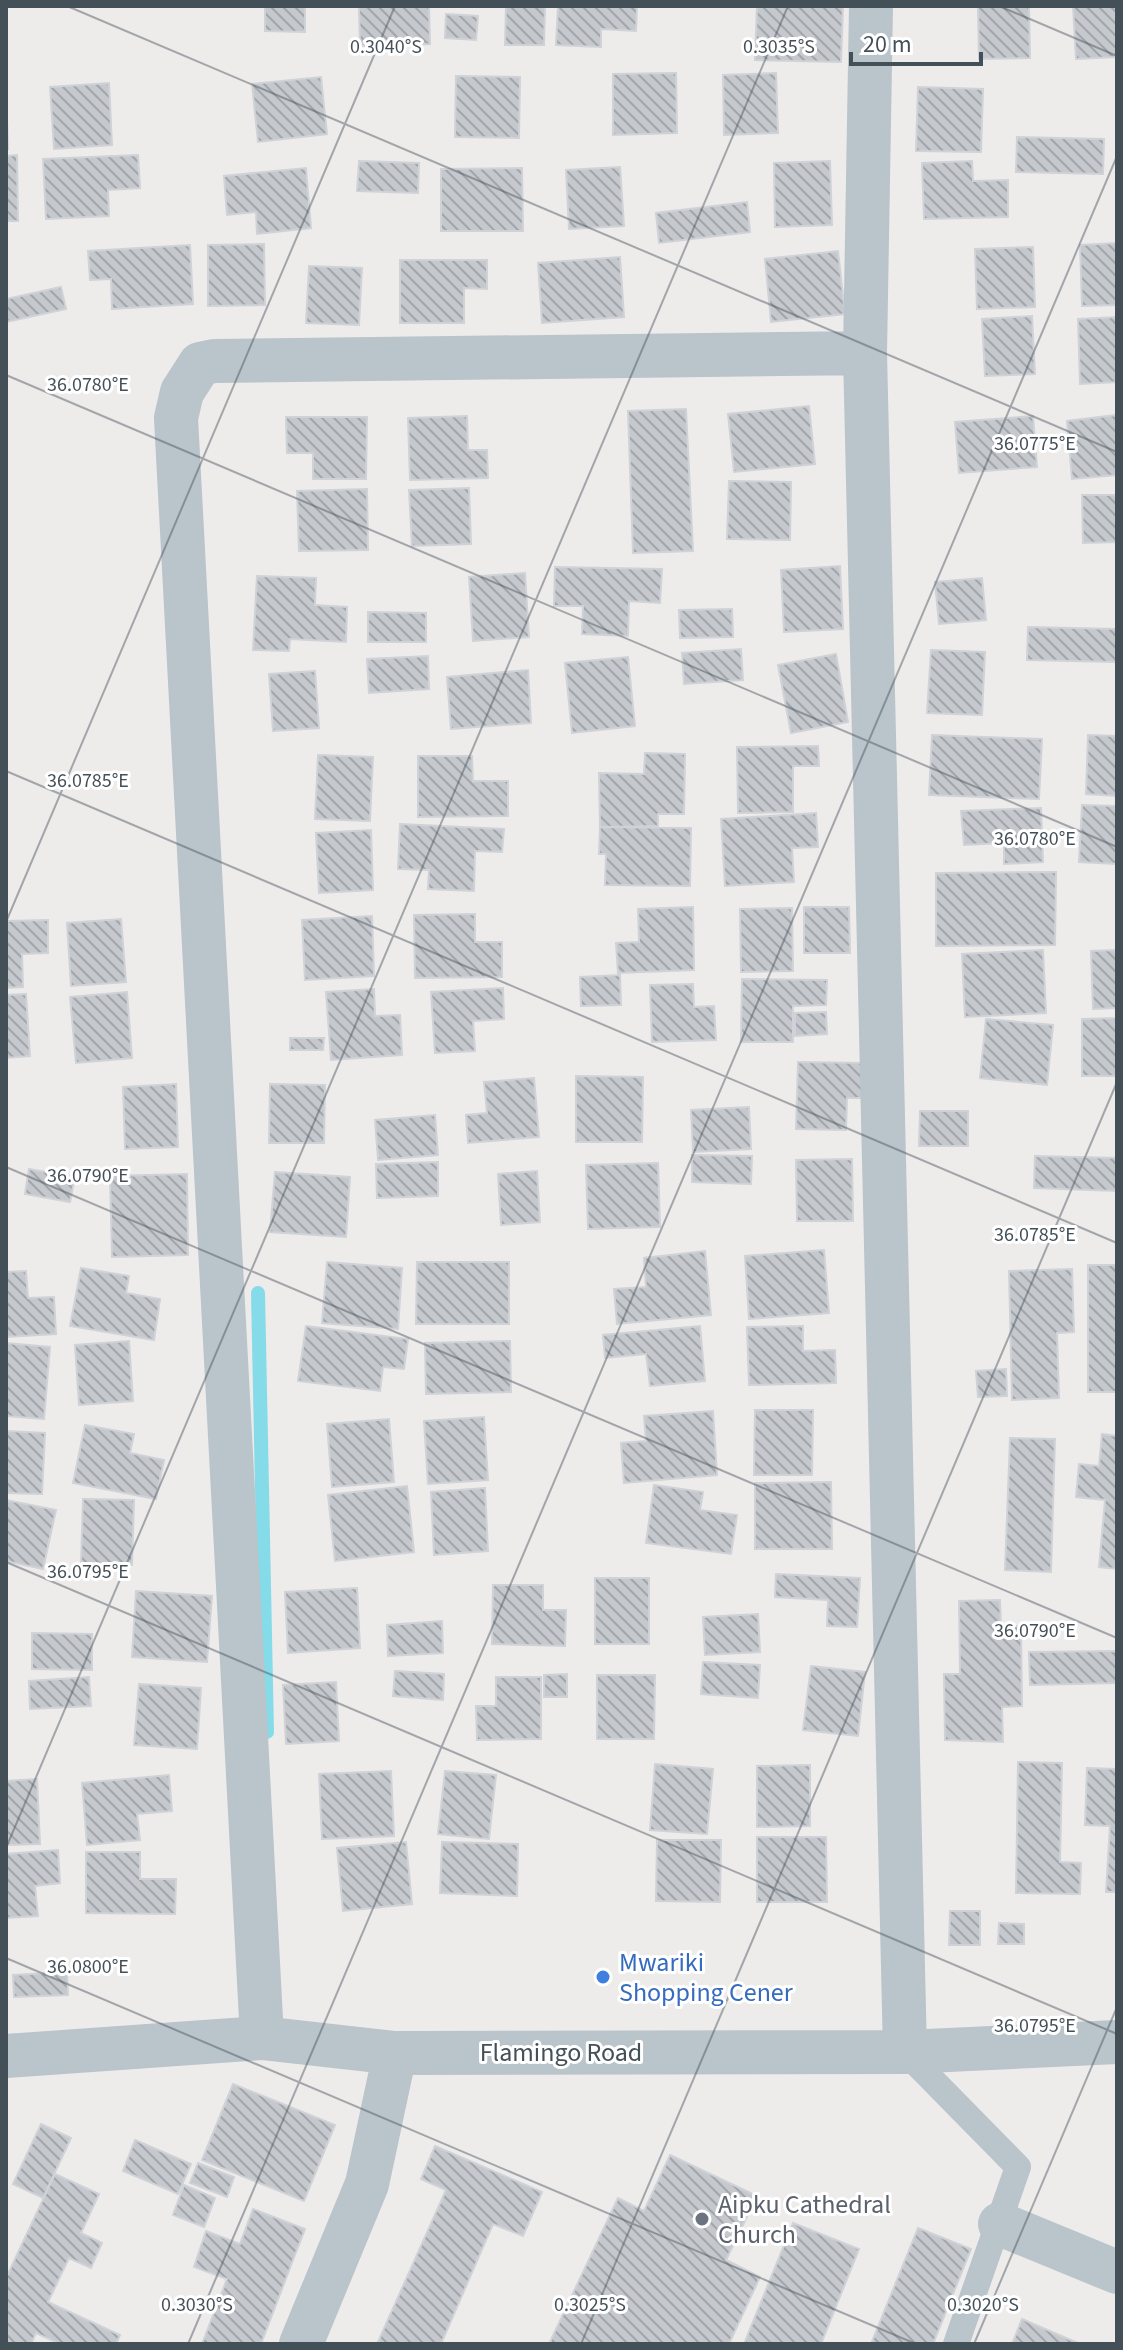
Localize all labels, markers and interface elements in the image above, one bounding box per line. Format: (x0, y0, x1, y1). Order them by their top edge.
scale bar (851, 16, 981, 66)
text: 20 m (863, 27, 912, 62)
text: 0.3040°S (350, 33, 422, 61)
text: 0.3035°S (743, 33, 815, 61)
text: 36.0780°E (47, 371, 129, 399)
text: 36.0775°E (994, 430, 1076, 458)
text: 36.0785°E (47, 767, 129, 795)
text: 36.0780°E (994, 825, 1076, 853)
text: 36.0790°E (47, 1162, 129, 1190)
text: 36.0785°E (994, 1221, 1076, 1249)
text: 36.0795°E (47, 1558, 129, 1586)
text: 36.0790°E (994, 1617, 1076, 1645)
place label: Mwariki Shopping Cener (619, 1944, 794, 2011)
text: 36.0800°E (47, 1953, 129, 1981)
marker: Mwariki Shopping Cener (594, 1968, 612, 1986)
text: 36.0795°E (994, 2012, 1076, 2040)
street label: Flamingo Road (480, 2034, 642, 2071)
place label: Aipku Cathedral Church (718, 2186, 891, 2253)
marker: Aipku Cathedral Church (693, 2210, 711, 2228)
text: 0.3030°S (161, 2291, 233, 2319)
text: 0.3025°S (554, 2291, 626, 2319)
text: 0.3020°S (947, 2291, 1019, 2319)

